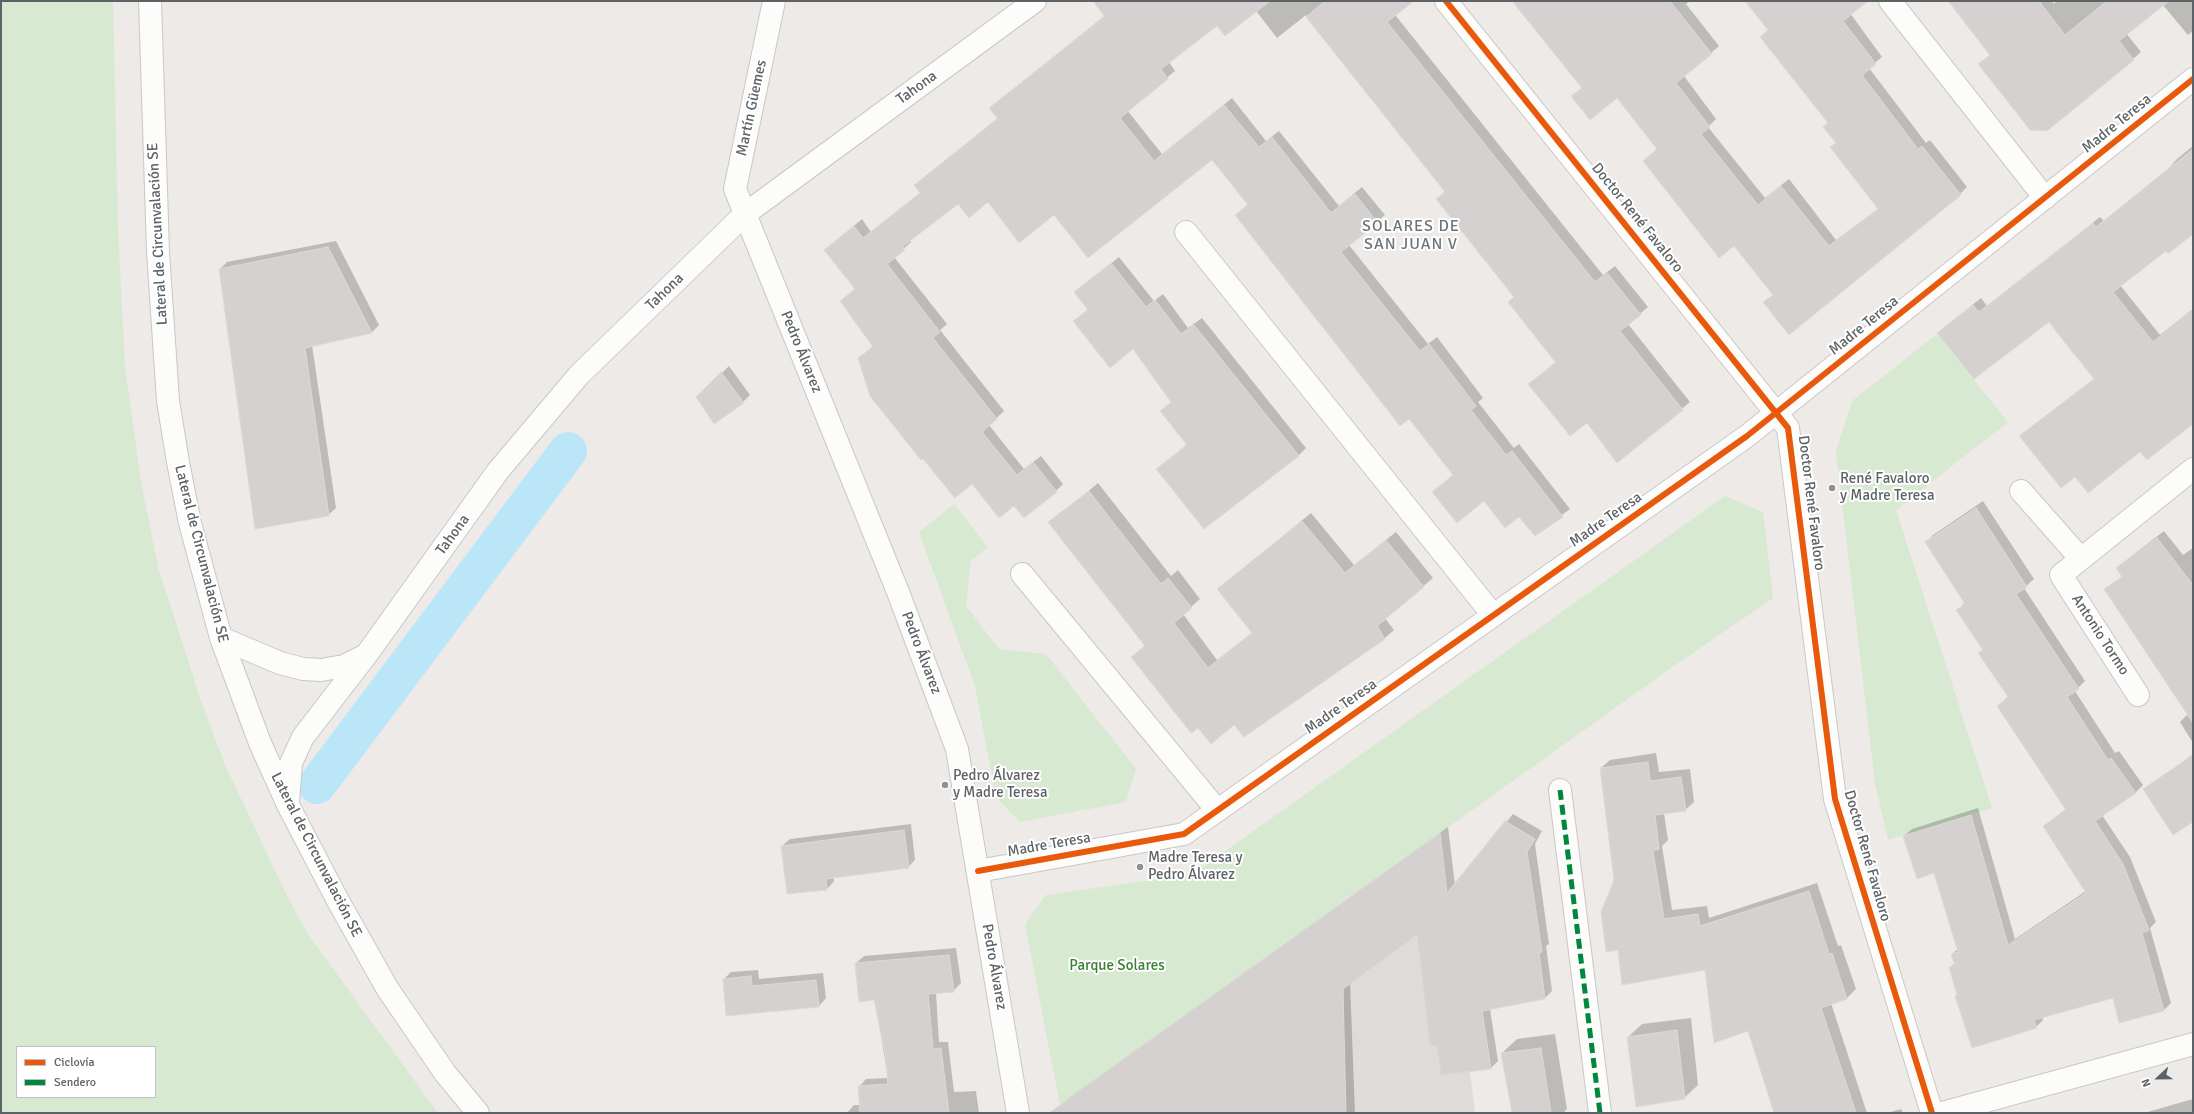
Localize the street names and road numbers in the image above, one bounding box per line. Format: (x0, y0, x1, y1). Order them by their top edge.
street label: Martín Güemes (733, 58, 771, 158)
street label: Tahona (893, 67, 941, 109)
street label: Madre Teresa (2079, 91, 2155, 157)
street label: Lateral de Circunvalación SE (144, 142, 172, 326)
street label: Doctor René Favaloro (1587, 160, 1687, 276)
street label: Tahona (642, 270, 688, 314)
street label: Madre Teresa (1826, 293, 1902, 359)
street label: Pedro Álvarez (776, 308, 826, 396)
street label: Doctor René Favaloro (1794, 435, 1828, 571)
street label: Lateral de Circunvalación SE (170, 463, 232, 645)
street label: Madre Teresa (1566, 488, 1646, 552)
street label: Tahona (432, 511, 474, 559)
street label: Antonio Tormo (2067, 591, 2133, 679)
street label: Pedro Álvarez (897, 609, 945, 697)
street label: Madre Teresa (1301, 675, 1381, 739)
street label: Lateral de Circunvalación SE (267, 770, 365, 940)
street label: Doctor René Favaloro (1840, 788, 1894, 924)
street label: Madre Teresa (1006, 829, 1092, 861)
street label: Pedro Álvarez (978, 923, 1010, 1011)

